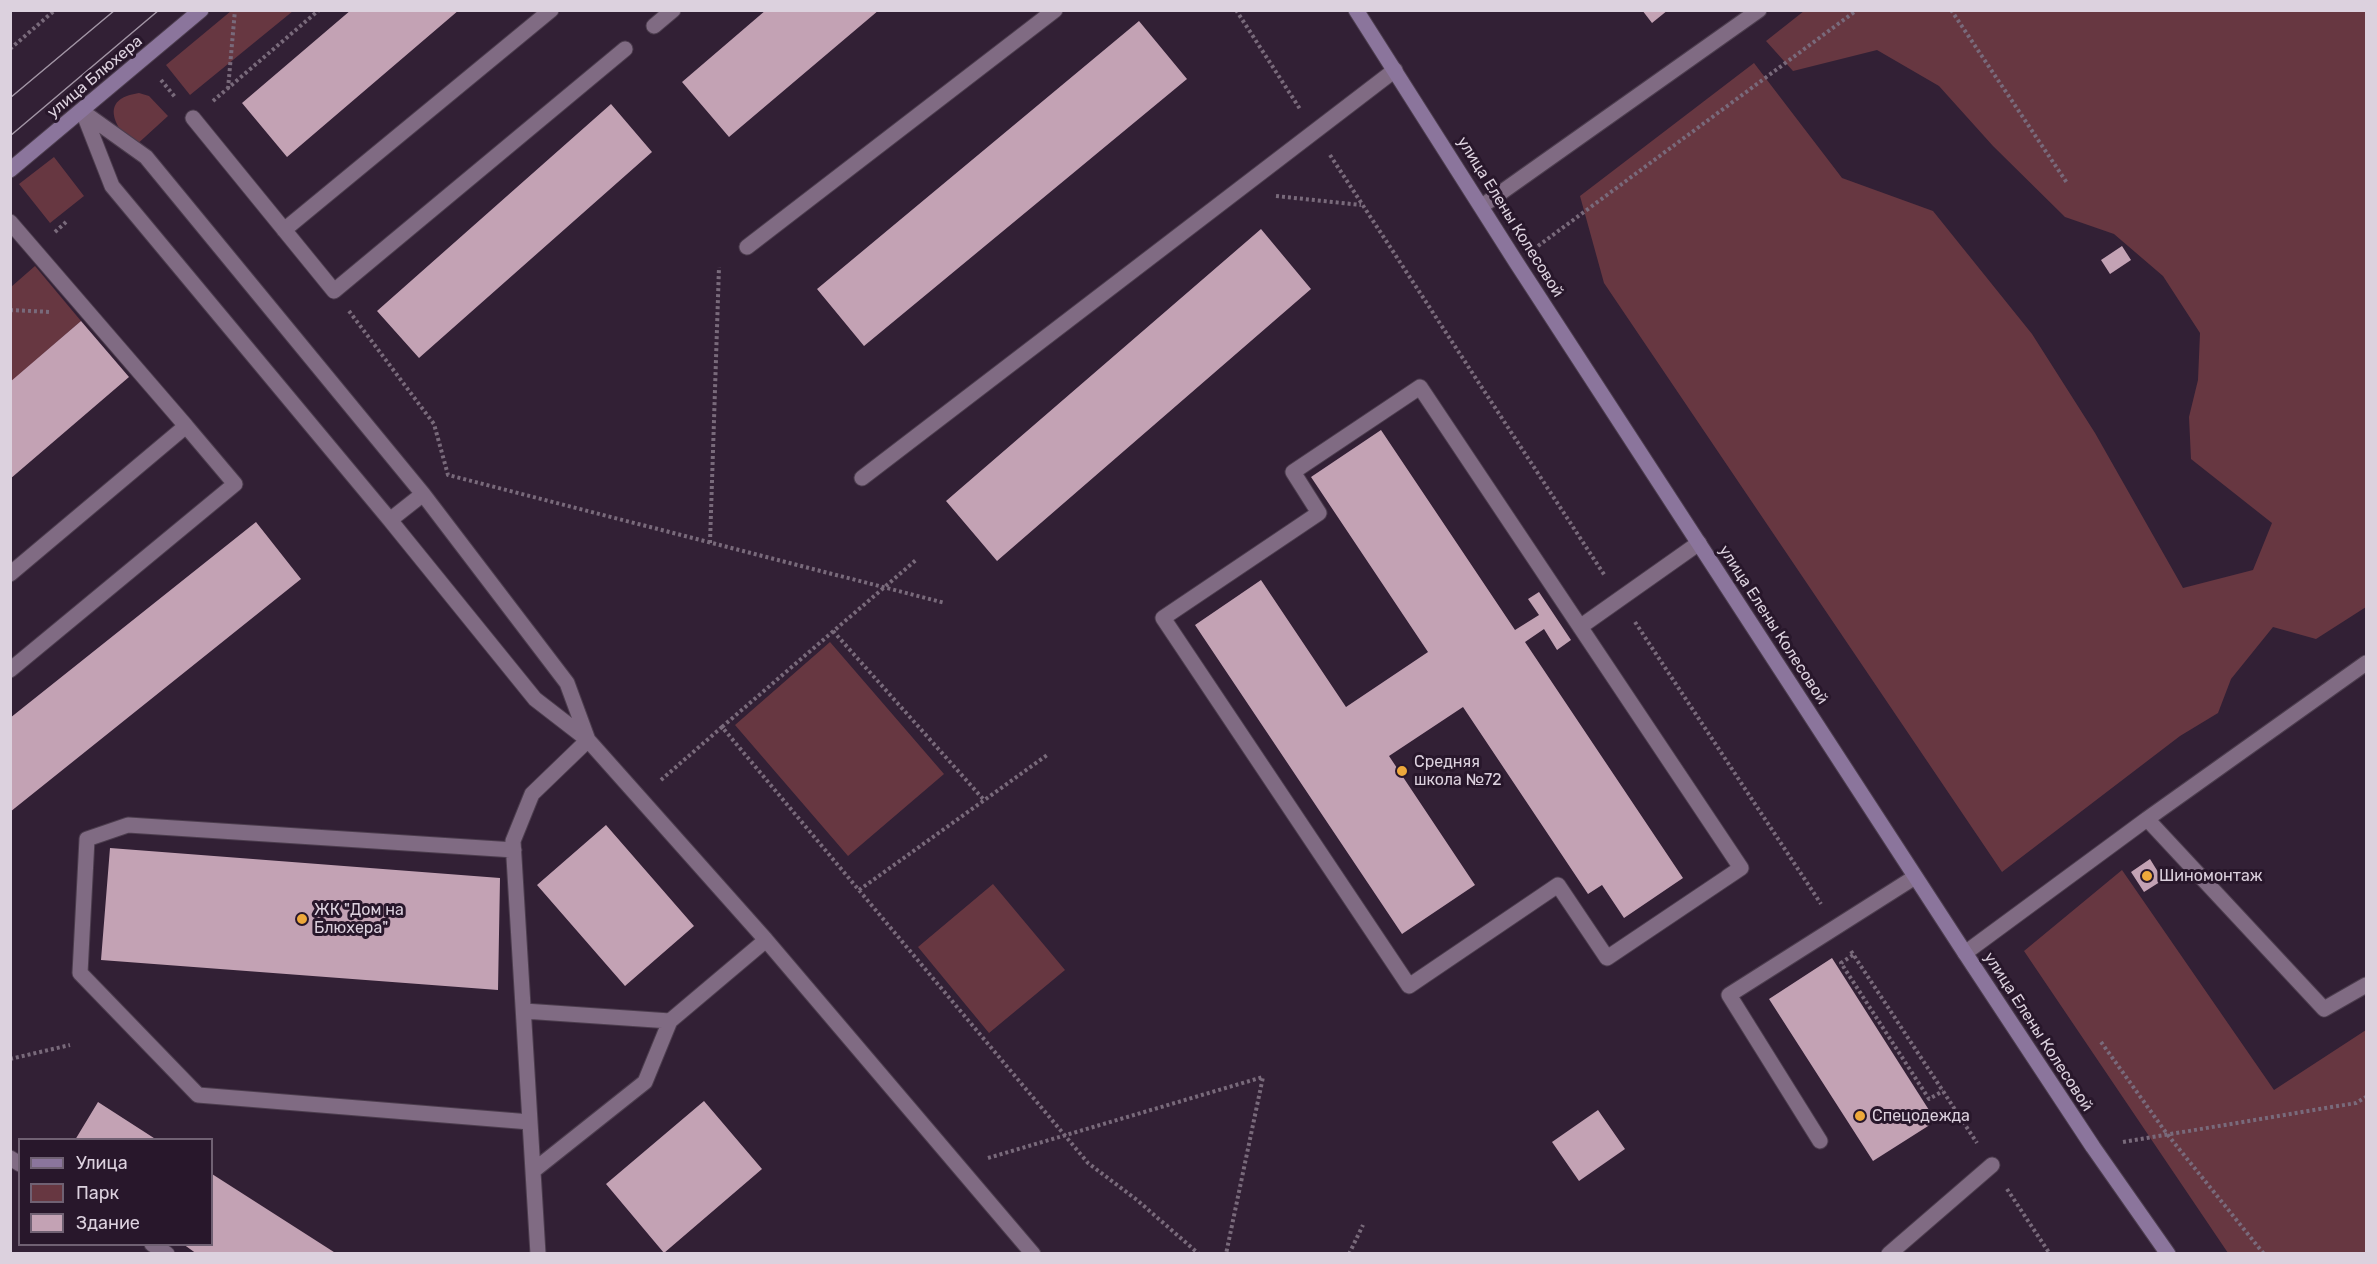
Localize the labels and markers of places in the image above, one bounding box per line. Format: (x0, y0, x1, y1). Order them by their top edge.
place label: Средняя школа №72 (1414, 752, 1502, 790)
marker: Средняя школа №72 (1395, 764, 1409, 778)
place label: Шиномонтаж (2159, 866, 2263, 886)
marker: Шиномонтаж (2140, 869, 2154, 883)
place label: ЖК "Дом на Блюхера" (314, 900, 404, 938)
marker: ЖК "Дом на Блюхера" (295, 912, 309, 926)
place label: Спецодежда (1872, 1106, 1970, 1126)
marker: Спецодежда (1853, 1109, 1867, 1123)

